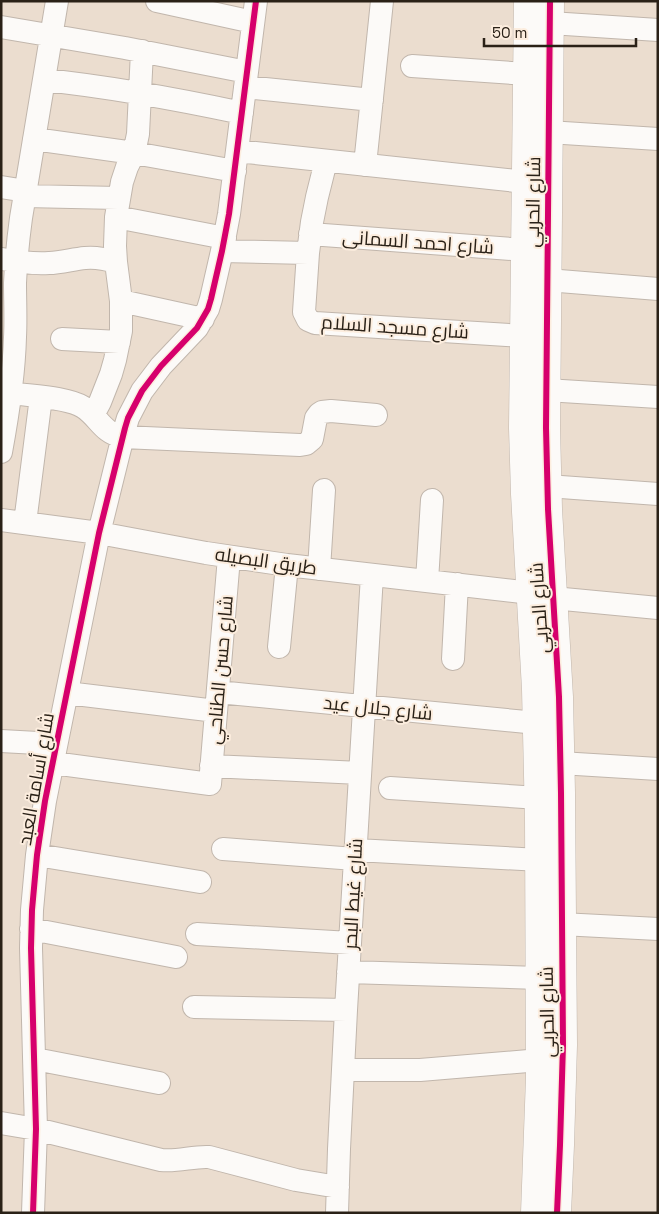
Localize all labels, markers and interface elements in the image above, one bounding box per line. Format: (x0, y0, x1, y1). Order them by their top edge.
scale bar (484, 15, 636, 47)
text: 50 m (492, 23, 527, 42)
street label: شارع الحربي (520, 156, 548, 248)
street label: شارع احمد السمانى (341, 224, 495, 261)
street label: شارع مسجد السلام (320, 309, 470, 346)
street label: طريق البصيله (213, 541, 319, 581)
street label: شارع الحربي (523, 562, 557, 654)
street label: شارع حسن الطناحي (201, 594, 241, 746)
street label: شارع جلال عيد (322, 690, 434, 727)
street label: شارع أسامة العبد (12, 711, 61, 848)
street label: شارع غيط البحر (338, 838, 369, 951)
street label: شارع الحربي (534, 966, 562, 1058)

